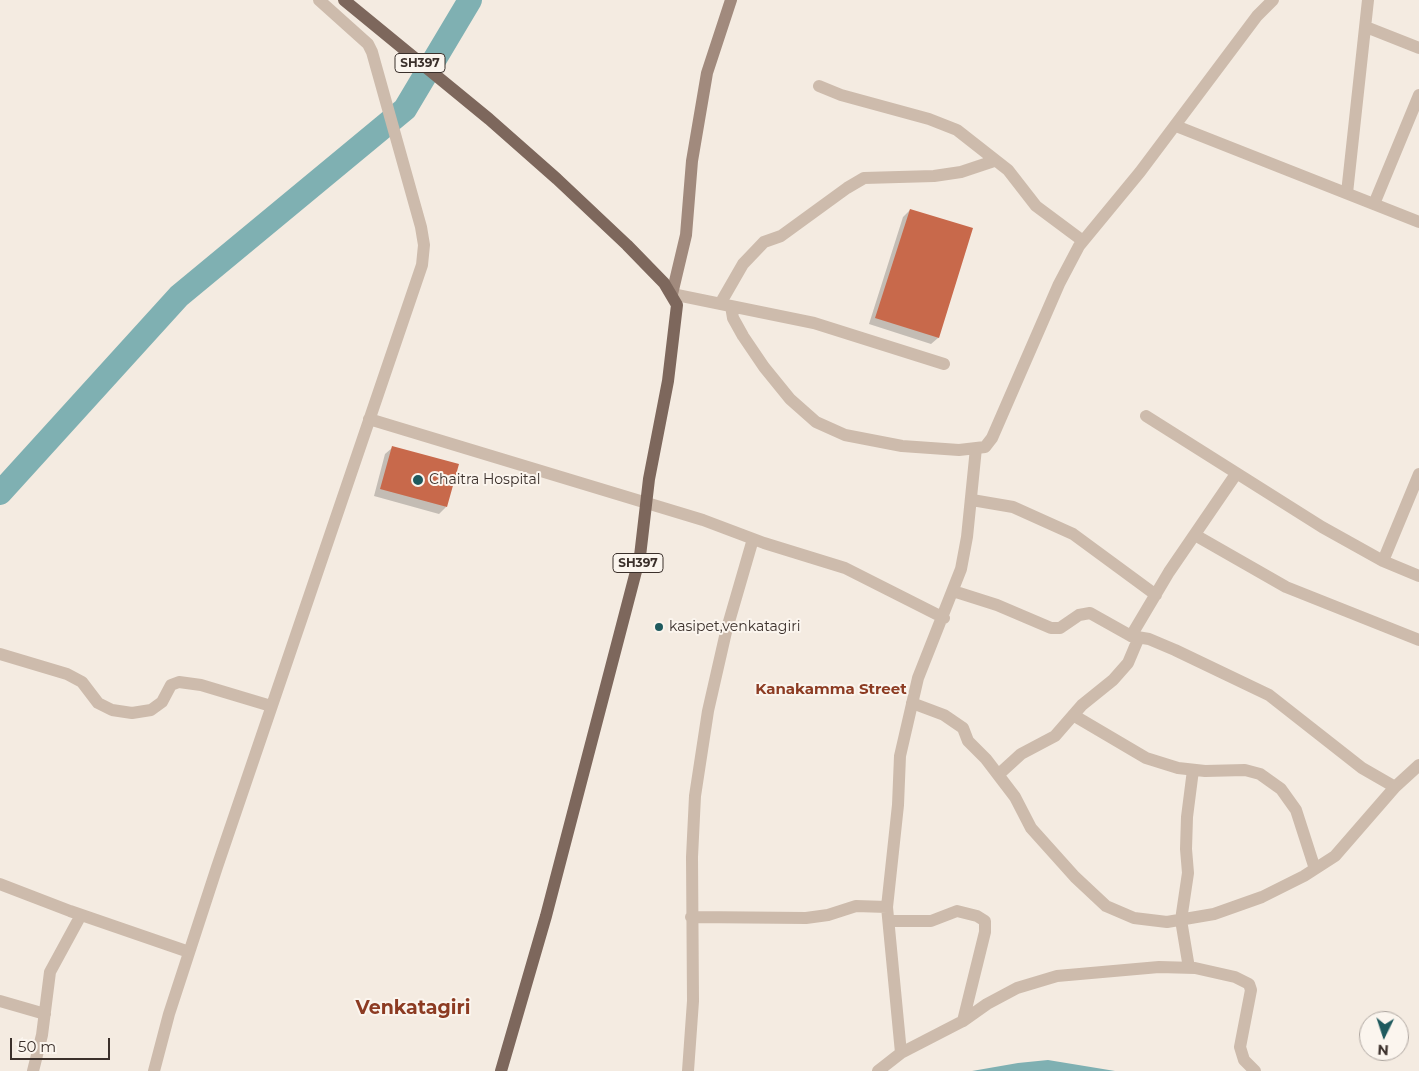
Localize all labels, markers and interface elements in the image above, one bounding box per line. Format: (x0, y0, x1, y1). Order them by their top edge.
road number: SH397 (395, 54, 445, 72)
place label: Chaitra Hospital (429, 472, 541, 488)
marker: Chaitra Hospital (411, 473, 425, 487)
road number: SH397 (613, 554, 663, 572)
place label: kasipet,venkatagiri (669, 619, 800, 635)
marker: kasipet,venkatagiri (653, 621, 665, 633)
district label: Kanakamma Street (755, 681, 907, 699)
district label: Venkatagiri (356, 997, 470, 1019)
north arrow (1359, 1011, 1409, 1061)
scale bar (12, 1028, 112, 1060)
text: 50 m (18, 1037, 56, 1056)
text: N (1377, 1041, 1389, 1059)

